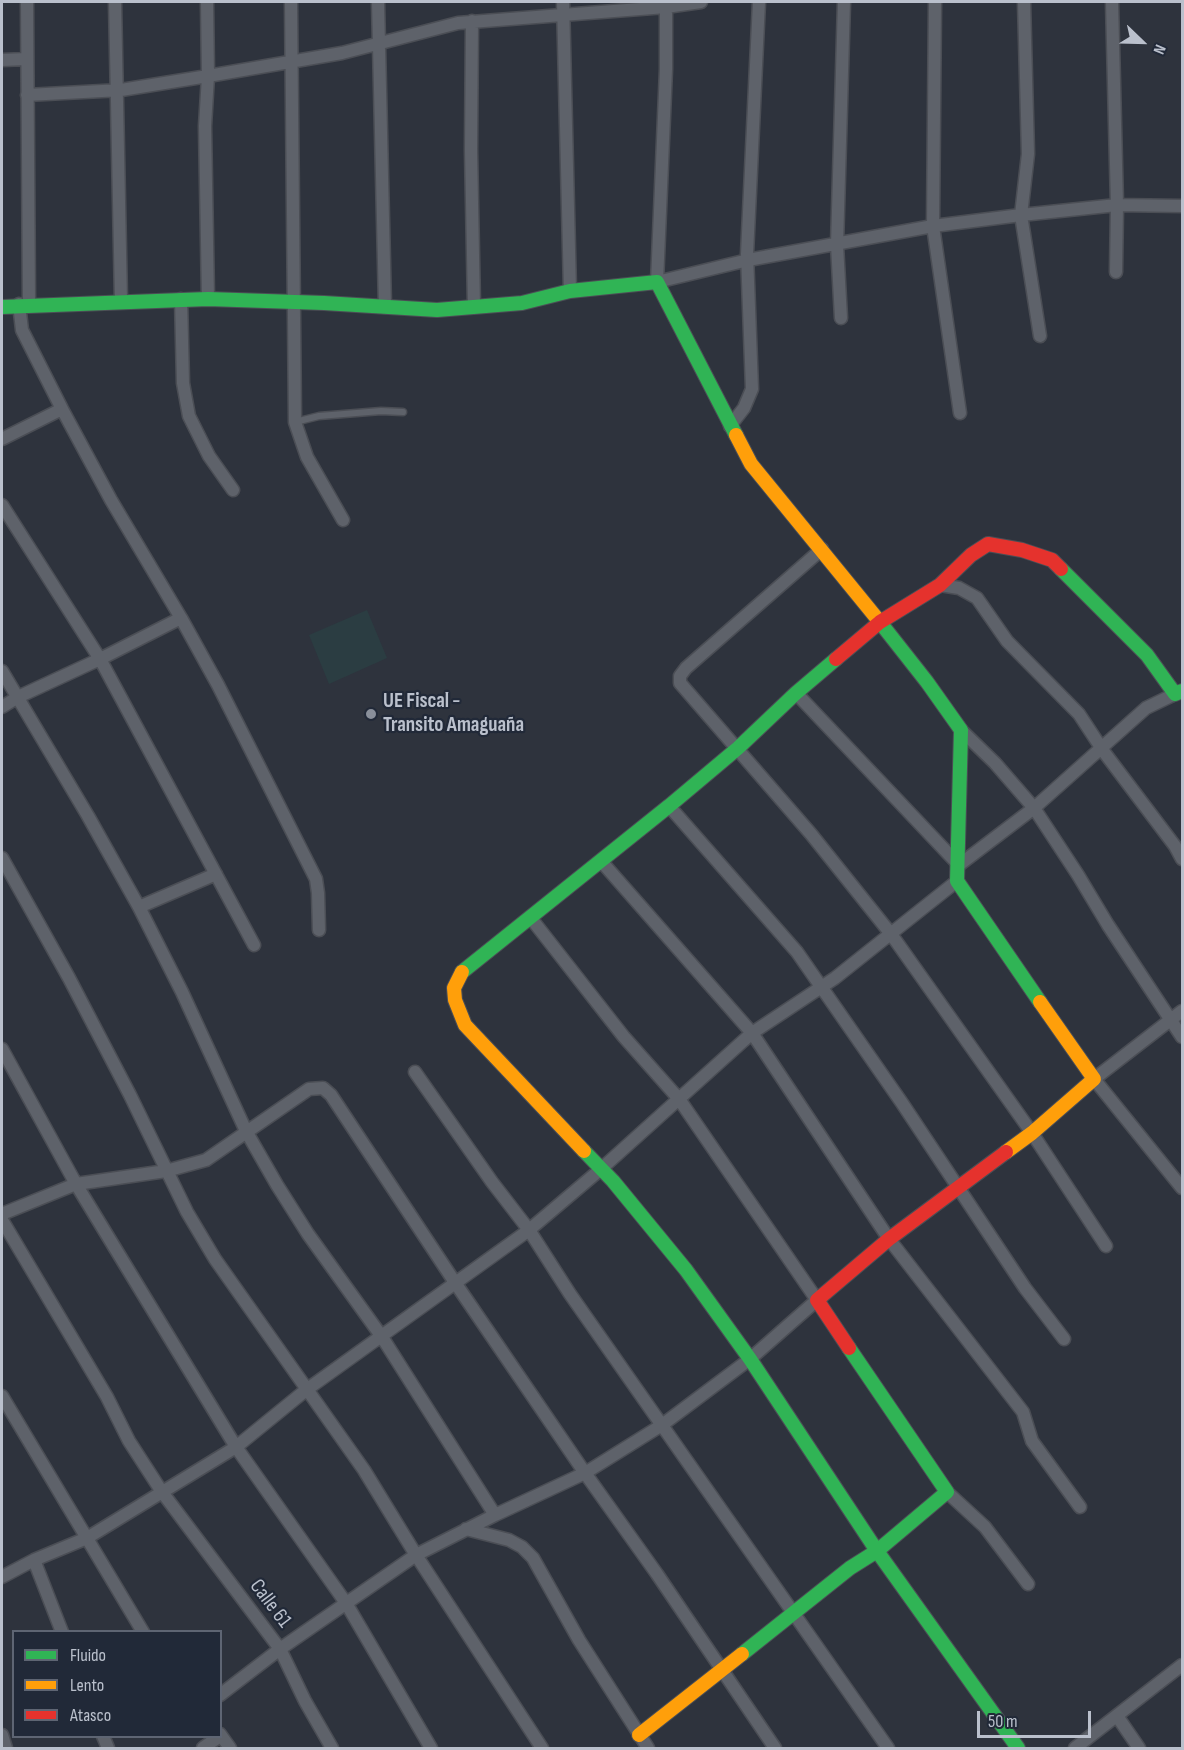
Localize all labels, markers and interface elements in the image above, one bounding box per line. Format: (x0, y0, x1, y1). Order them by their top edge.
north arrow (1112, 12, 1172, 72)
text: N (1149, 42, 1169, 57)
place label: UE Fiscal - Transito Amaguaña (383, 689, 524, 739)
marker: UE Fiscal - Transito Amaguaña (364, 707, 378, 721)
street label: Calle 61 (244, 1575, 296, 1633)
legend (12, 1630, 222, 1738)
text: Fluido (70, 1645, 106, 1666)
text: Lento (70, 1675, 104, 1696)
scale bar (980, 1699, 1094, 1737)
text: Atasco (70, 1705, 111, 1726)
text: 50 m (988, 1711, 1018, 1732)

